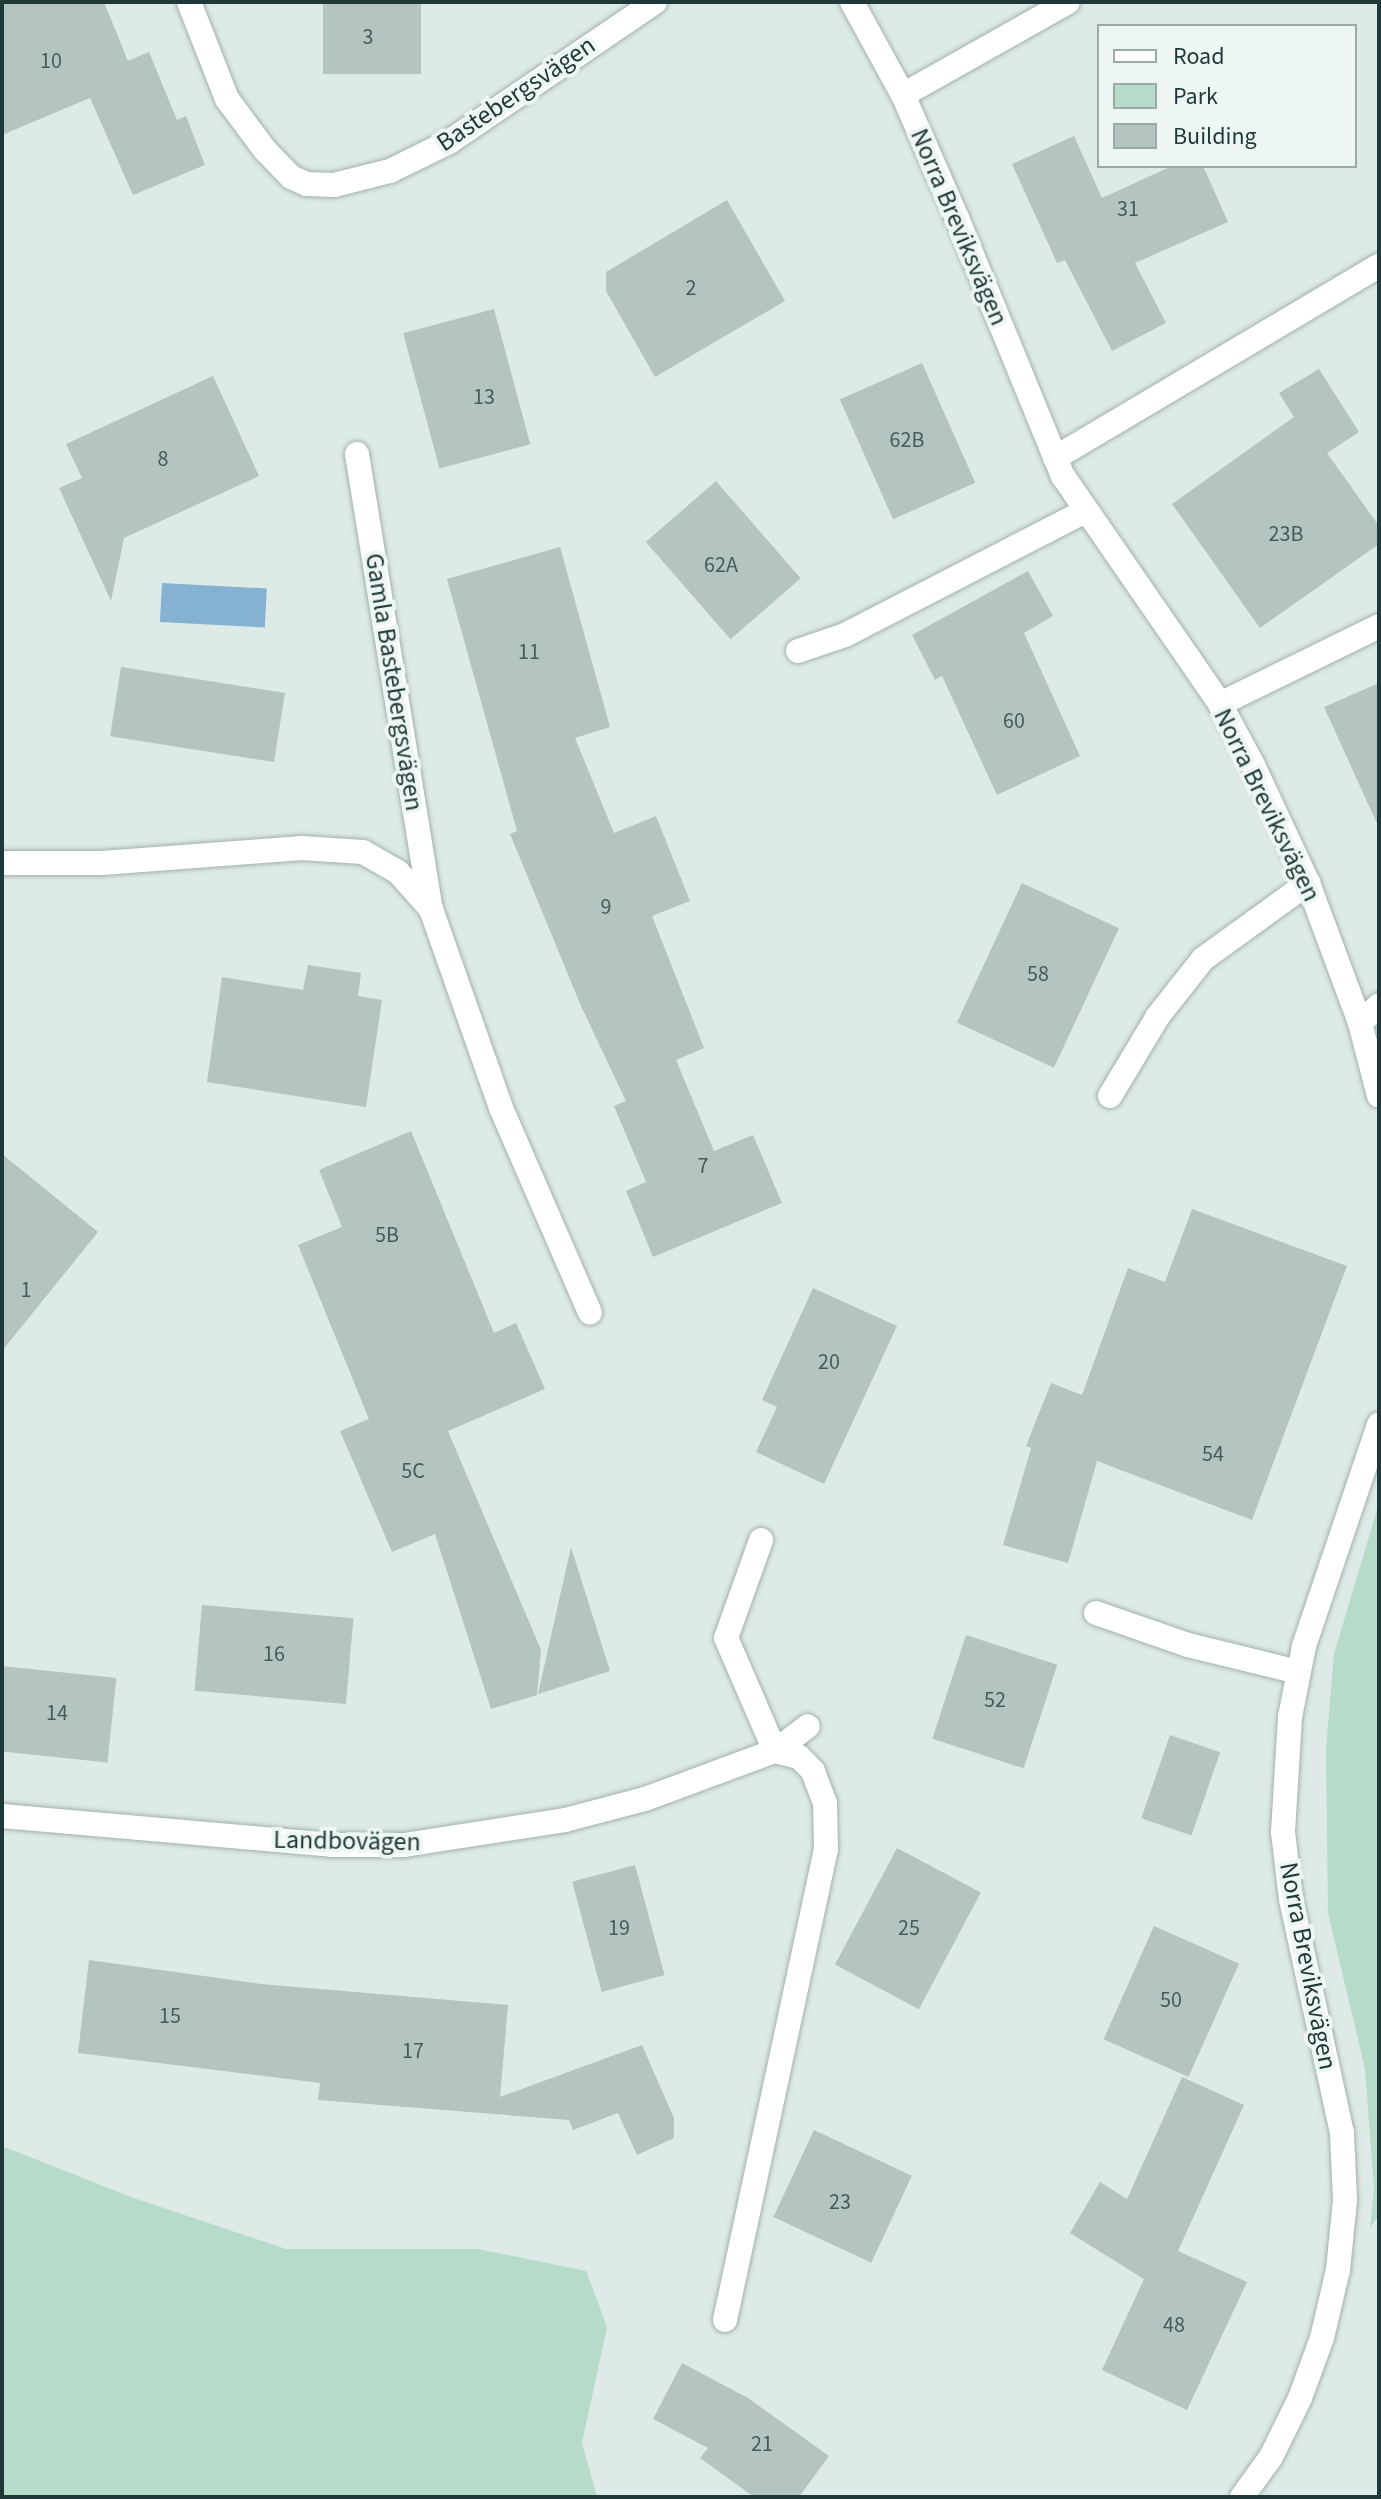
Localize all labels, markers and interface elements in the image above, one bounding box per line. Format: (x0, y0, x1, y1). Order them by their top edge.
legend (1097, 24, 1357, 168)
house number: 3 (363, 25, 373, 51)
street label: Bastebergsvägen (431, 29, 601, 159)
text: Road (1173, 39, 1225, 74)
house number: 10 (40, 49, 62, 75)
text: Park (1173, 79, 1218, 114)
text: Building (1173, 119, 1257, 154)
street label: Norra Breviksvägen (903, 124, 1015, 330)
house number: 31 (1117, 197, 1139, 223)
house number: 2 (686, 276, 696, 302)
house number: 13 (473, 385, 495, 411)
house number: 62B (890, 428, 924, 454)
house number: 8 (158, 447, 168, 473)
house number: 23B (1269, 522, 1303, 548)
street label: Gamla Bastebergsvägen (358, 551, 430, 813)
house number: 62A (704, 553, 738, 579)
house number: 11 (518, 640, 540, 666)
street label: Norra Breviksvägen (1207, 704, 1327, 906)
house number: 60 (1003, 709, 1025, 735)
house number: 9 (601, 895, 611, 921)
house number: 58 (1027, 962, 1049, 988)
house number: 7 (698, 1154, 708, 1180)
house number: 5B (375, 1223, 399, 1249)
house number: 1 (21, 1278, 31, 1304)
house number: 20 (818, 1350, 840, 1376)
house number: 54 (1202, 1442, 1224, 1468)
house number: 5C (401, 1459, 425, 1485)
house number: 16 (263, 1642, 285, 1668)
house number: 52 (984, 1688, 1006, 1714)
house number: 14 (46, 1701, 68, 1727)
street label: Landbovägen (273, 1824, 421, 1858)
street label: Norra Breviksvägen (1273, 1860, 1343, 2072)
house number: 19 (608, 1916, 630, 1942)
house number: 25 (898, 1916, 920, 1942)
house number: 50 (1160, 1988, 1182, 2014)
house number: 15 (159, 2004, 181, 2030)
house number: 17 (402, 2039, 424, 2065)
house number: 23 (829, 2190, 851, 2216)
house number: 48 (1163, 2313, 1185, 2339)
house number: 21 (751, 2432, 773, 2458)

